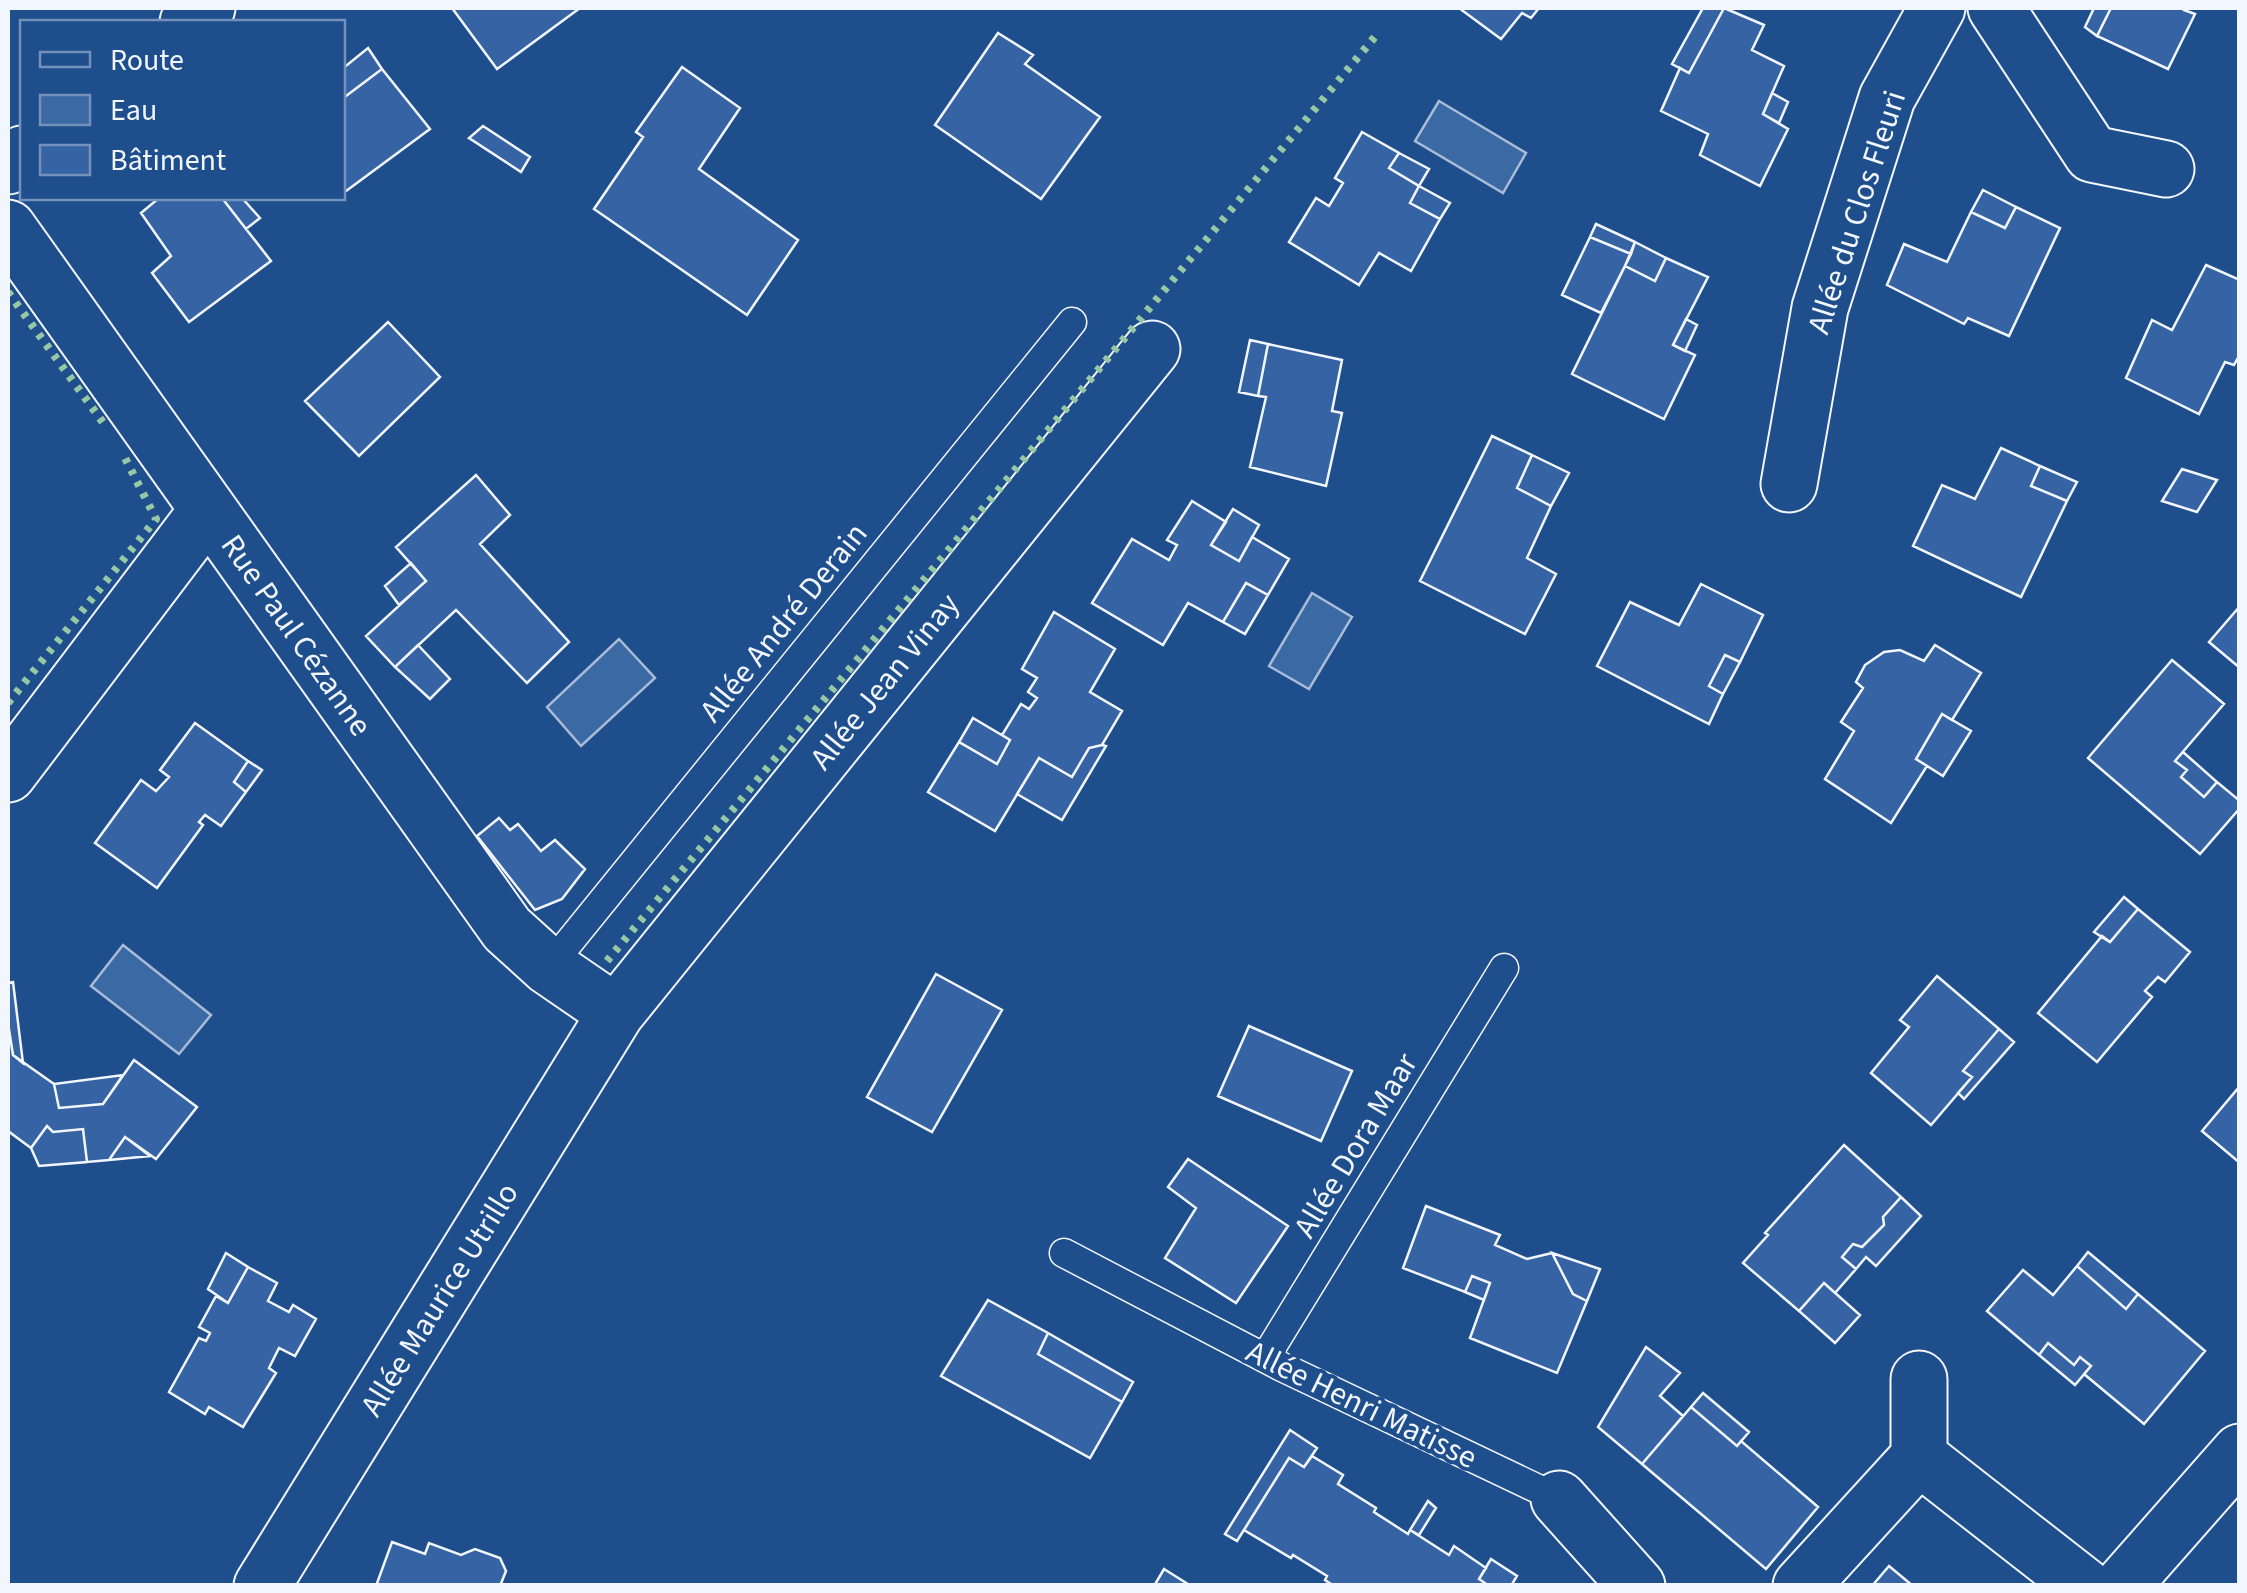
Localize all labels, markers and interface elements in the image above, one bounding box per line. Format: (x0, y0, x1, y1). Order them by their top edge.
legend (20, 20, 345, 200)
text: Route (110, 39, 184, 82)
street label: Allée du Clos Fleuri (1796, 85, 1918, 340)
text: Eau (110, 89, 157, 132)
text: Bâtiment (110, 139, 226, 182)
street label: Allée André Derain (689, 513, 879, 732)
street label: Rue Paul Cézanne (209, 525, 383, 746)
street label: Allée Jean Vinay (799, 583, 971, 780)
street label: Allée Dora Maar (1282, 1044, 1430, 1247)
street label: Allée Maurice Utrillo (349, 1174, 530, 1425)
street label: Allée Henri Matisse (1238, 1329, 1485, 1481)

